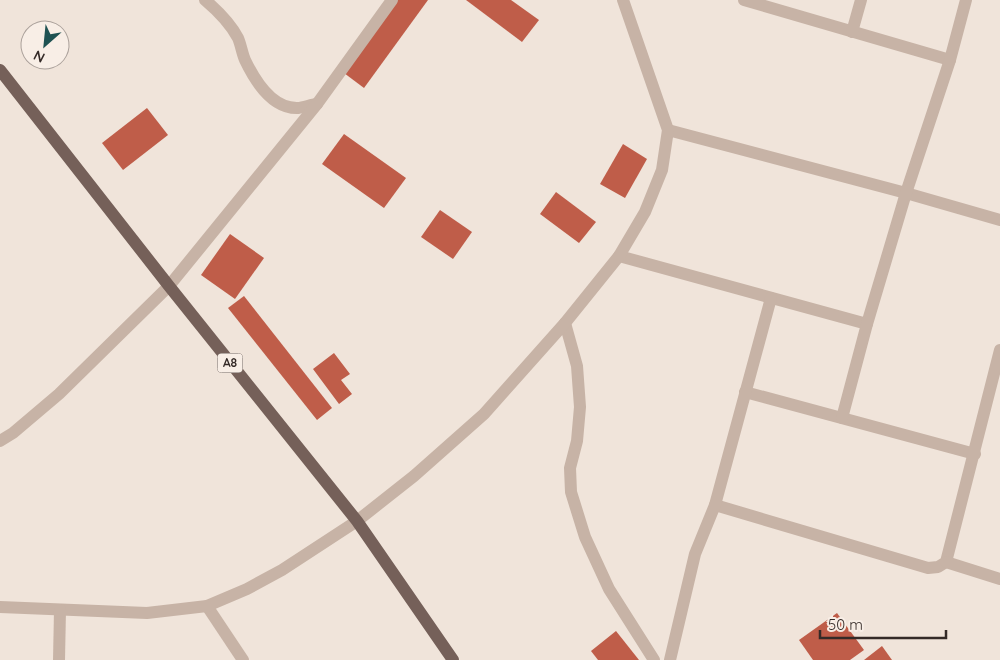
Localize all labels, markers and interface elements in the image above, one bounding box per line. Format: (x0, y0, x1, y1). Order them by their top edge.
north arrow (20, 20, 70, 70)
text: N (30, 46, 48, 67)
road number: A8 (218, 353, 242, 372)
scale bar (820, 608, 946, 640)
text: 50 m (828, 615, 863, 634)

